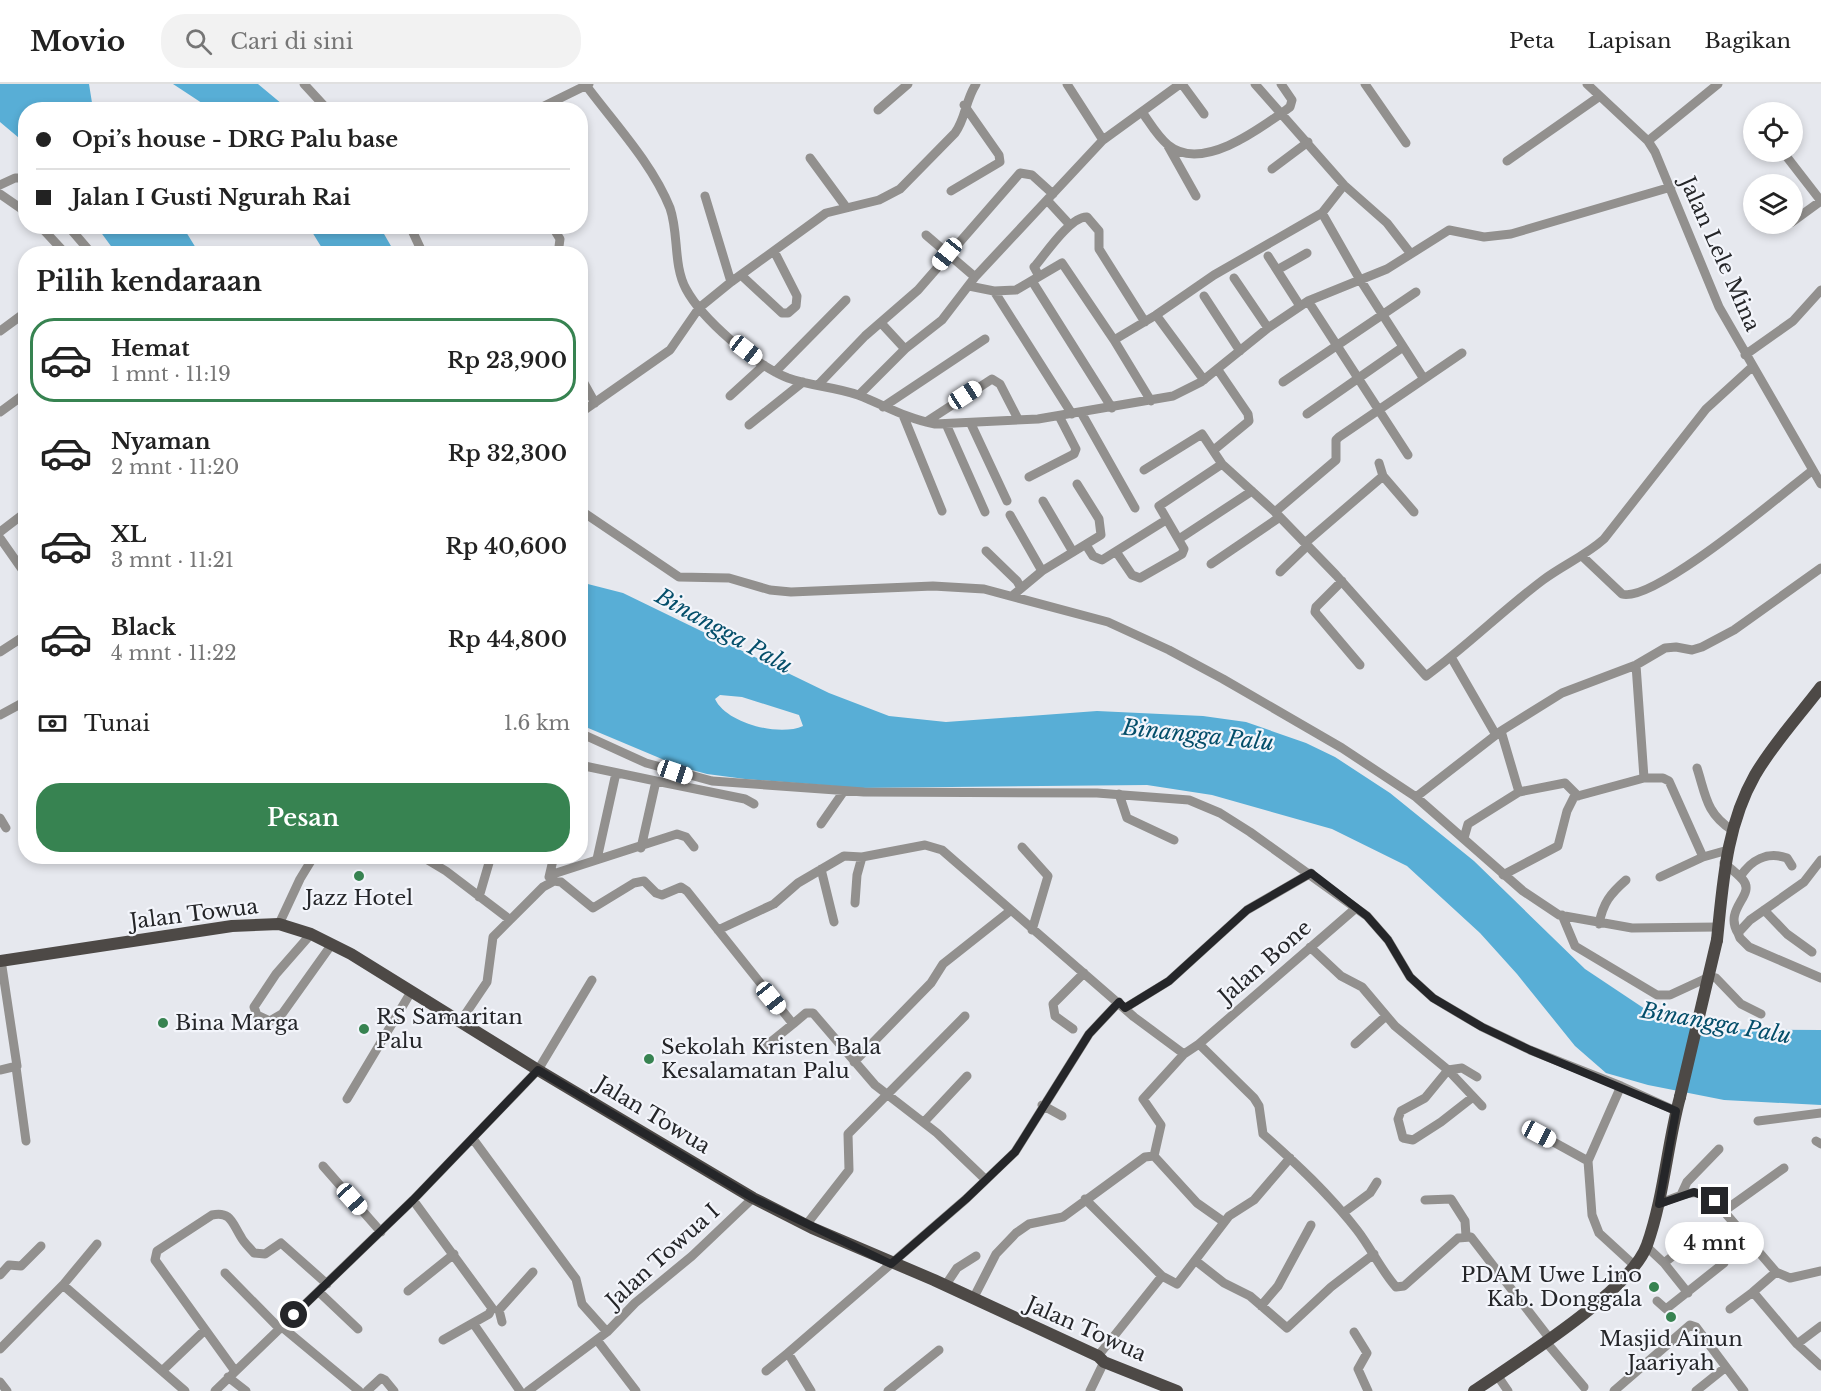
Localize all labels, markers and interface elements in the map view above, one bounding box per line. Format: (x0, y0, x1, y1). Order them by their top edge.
search box (161, 14, 581, 68)
text: Movio (30, 24, 125, 59)
icon: search (182, 25, 215, 58)
text: Cari di sini (230, 28, 353, 55)
text: Peta (1509, 28, 1555, 54)
text: Lapisan (1588, 28, 1671, 54)
text: Bagikan (1704, 28, 1791, 54)
map controls (1743, 102, 1803, 234)
button: locate (1743, 102, 1803, 162)
text: Opi’s house - DRG Palu base (72, 126, 398, 153)
street label: Jalan Lele Mina (1673, 170, 1766, 336)
button: layers (1743, 174, 1803, 234)
text: Jalan I Gusti Ngurah Rai (72, 184, 351, 211)
car (929, 234, 965, 274)
text: Pilih kendaraan (36, 265, 262, 298)
car (726, 332, 766, 368)
icon: car (39, 333, 93, 387)
text: Hemat (111, 335, 190, 362)
text: Rp 23,900 (447, 347, 567, 374)
text: 1 mnt · 11:19 (111, 362, 231, 386)
car (945, 378, 985, 412)
icon: car (39, 426, 93, 480)
text: Nyaman (111, 428, 210, 455)
text: Rp 32,300 (448, 440, 567, 467)
text: 2 mnt · 11:20 (111, 455, 239, 479)
icon: car (39, 519, 93, 573)
text: XL (111, 521, 146, 548)
text: Rp 40,600 (445, 533, 567, 560)
text: 3 mnt · 11:21 (111, 548, 234, 572)
water label: Binangga Palu (650, 582, 797, 680)
icon: car (39, 612, 93, 666)
text: Black (111, 614, 176, 641)
text: Rp 44,800 (448, 626, 567, 653)
text: 4 mnt · 11:22 (111, 641, 237, 665)
icon: cash (36, 707, 69, 740)
text: Tunai (84, 710, 150, 737)
text: 1.6 km (504, 711, 570, 735)
water label: Binangga Palu (1120, 714, 1275, 756)
car (655, 758, 695, 786)
button: Pesan (36, 783, 570, 852)
marker: Jazz Hotel (352, 869, 366, 883)
place label: Jazz Hotel (302, 885, 413, 911)
street label: Jalan Towua (125, 893, 260, 935)
street label: Jalan Bone (1211, 915, 1317, 1011)
car (753, 978, 789, 1018)
water label: Binangga Palu (1638, 996, 1793, 1050)
place label: RS Samaritan Palu (376, 1004, 523, 1054)
place label: Bina Marga (175, 1010, 299, 1036)
marker: Bina Marga (156, 1016, 170, 1030)
marker: RS Samaritan Palu (357, 1022, 371, 1036)
place label: Sekolah Kristen Bala Kesalamatan Palu (661, 1034, 882, 1084)
marker: Sekolah Kristen Bala Kesalamatan Palu (642, 1052, 656, 1066)
street label: Jalan Towua (588, 1069, 715, 1160)
car (1519, 1118, 1559, 1150)
car (333, 1180, 371, 1218)
route end (1701, 1187, 1728, 1214)
street label: Jalan Towua I (599, 1198, 725, 1316)
callout: 4 mnt (1666, 1222, 1764, 1264)
text: 4 mnt (1683, 1231, 1746, 1255)
place label: PDAM Uwe Lino Kab. Donggala (1461, 1262, 1642, 1312)
marker: PDAM Uwe Lino Kab. Donggala (1647, 1280, 1661, 1294)
street label: Jalan Towua (1019, 1290, 1151, 1367)
route start (280, 1301, 307, 1328)
marker: Masjid Ainun Jaariyah (1664, 1310, 1678, 1324)
place label: Masjid Ainun Jaariyah (1599, 1326, 1743, 1376)

